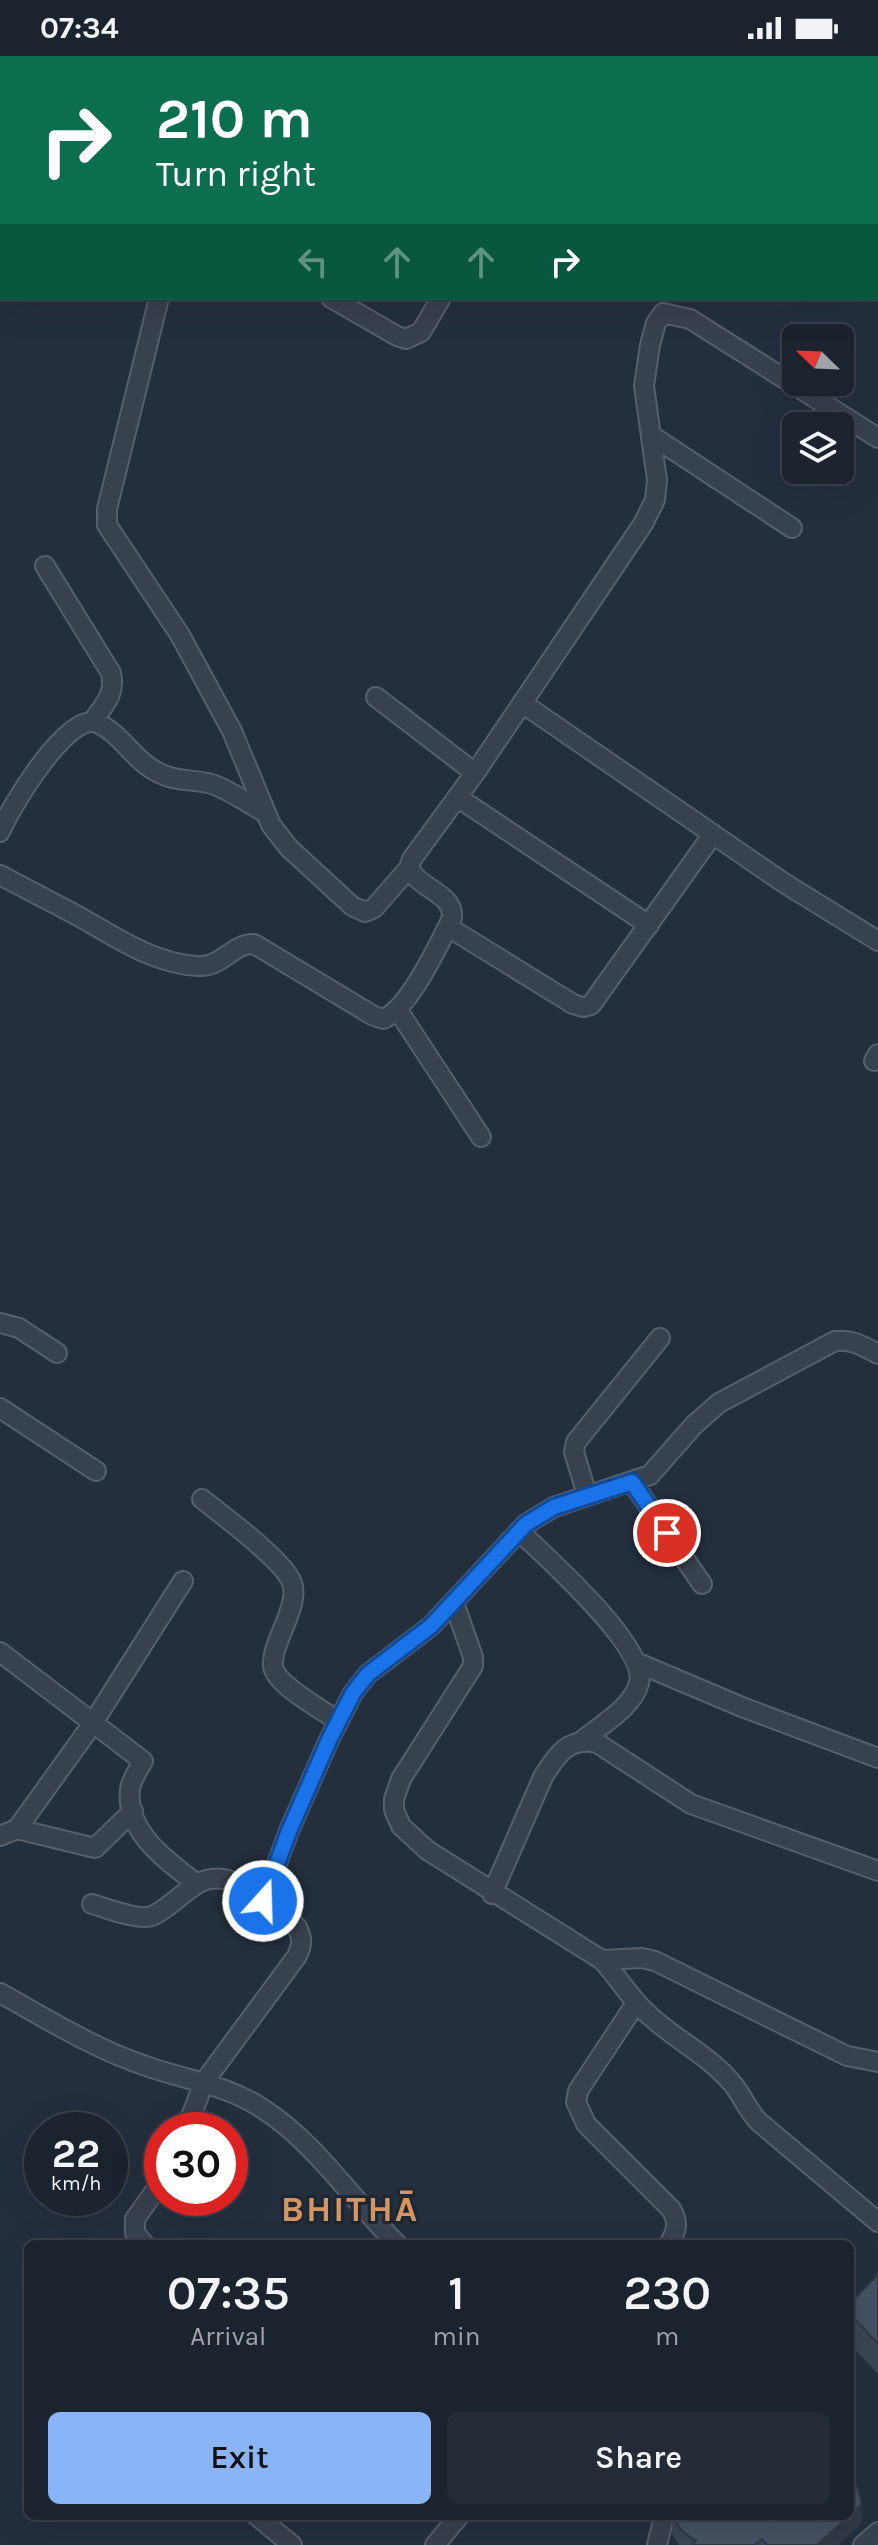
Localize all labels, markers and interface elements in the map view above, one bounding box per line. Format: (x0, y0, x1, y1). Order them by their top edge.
text: 07:34 (40, 10, 119, 46)
text: 210 m (156, 86, 313, 151)
icon: right (24, 88, 128, 192)
text: Turn right (156, 153, 316, 195)
icon: left (291, 240, 335, 284)
icon: ahead (375, 240, 419, 284)
icon: ahead (459, 240, 503, 284)
icon: right (543, 240, 587, 284)
north arrow (782, 324, 854, 396)
map controls (782, 324, 854, 484)
button: layers (782, 412, 854, 484)
pin (633, 1499, 701, 1567)
icon: arrive (645, 1511, 689, 1555)
position arrow (221, 1859, 305, 1943)
speed limit sign: 30 (144, 2112, 248, 2216)
text: 22 (52, 2130, 100, 2177)
text: km/h (51, 2172, 101, 2195)
district label: BHITHĀ (281, 2188, 419, 2230)
text: 07:35 (167, 2265, 290, 2321)
text: 1 (448, 2265, 465, 2321)
text: 230 (623, 2265, 711, 2321)
text: Arrival (190, 2321, 266, 2352)
text: min (433, 2321, 480, 2352)
text: m (655, 2321, 679, 2352)
button: Exit (48, 2412, 431, 2504)
button: Share (447, 2412, 830, 2504)

